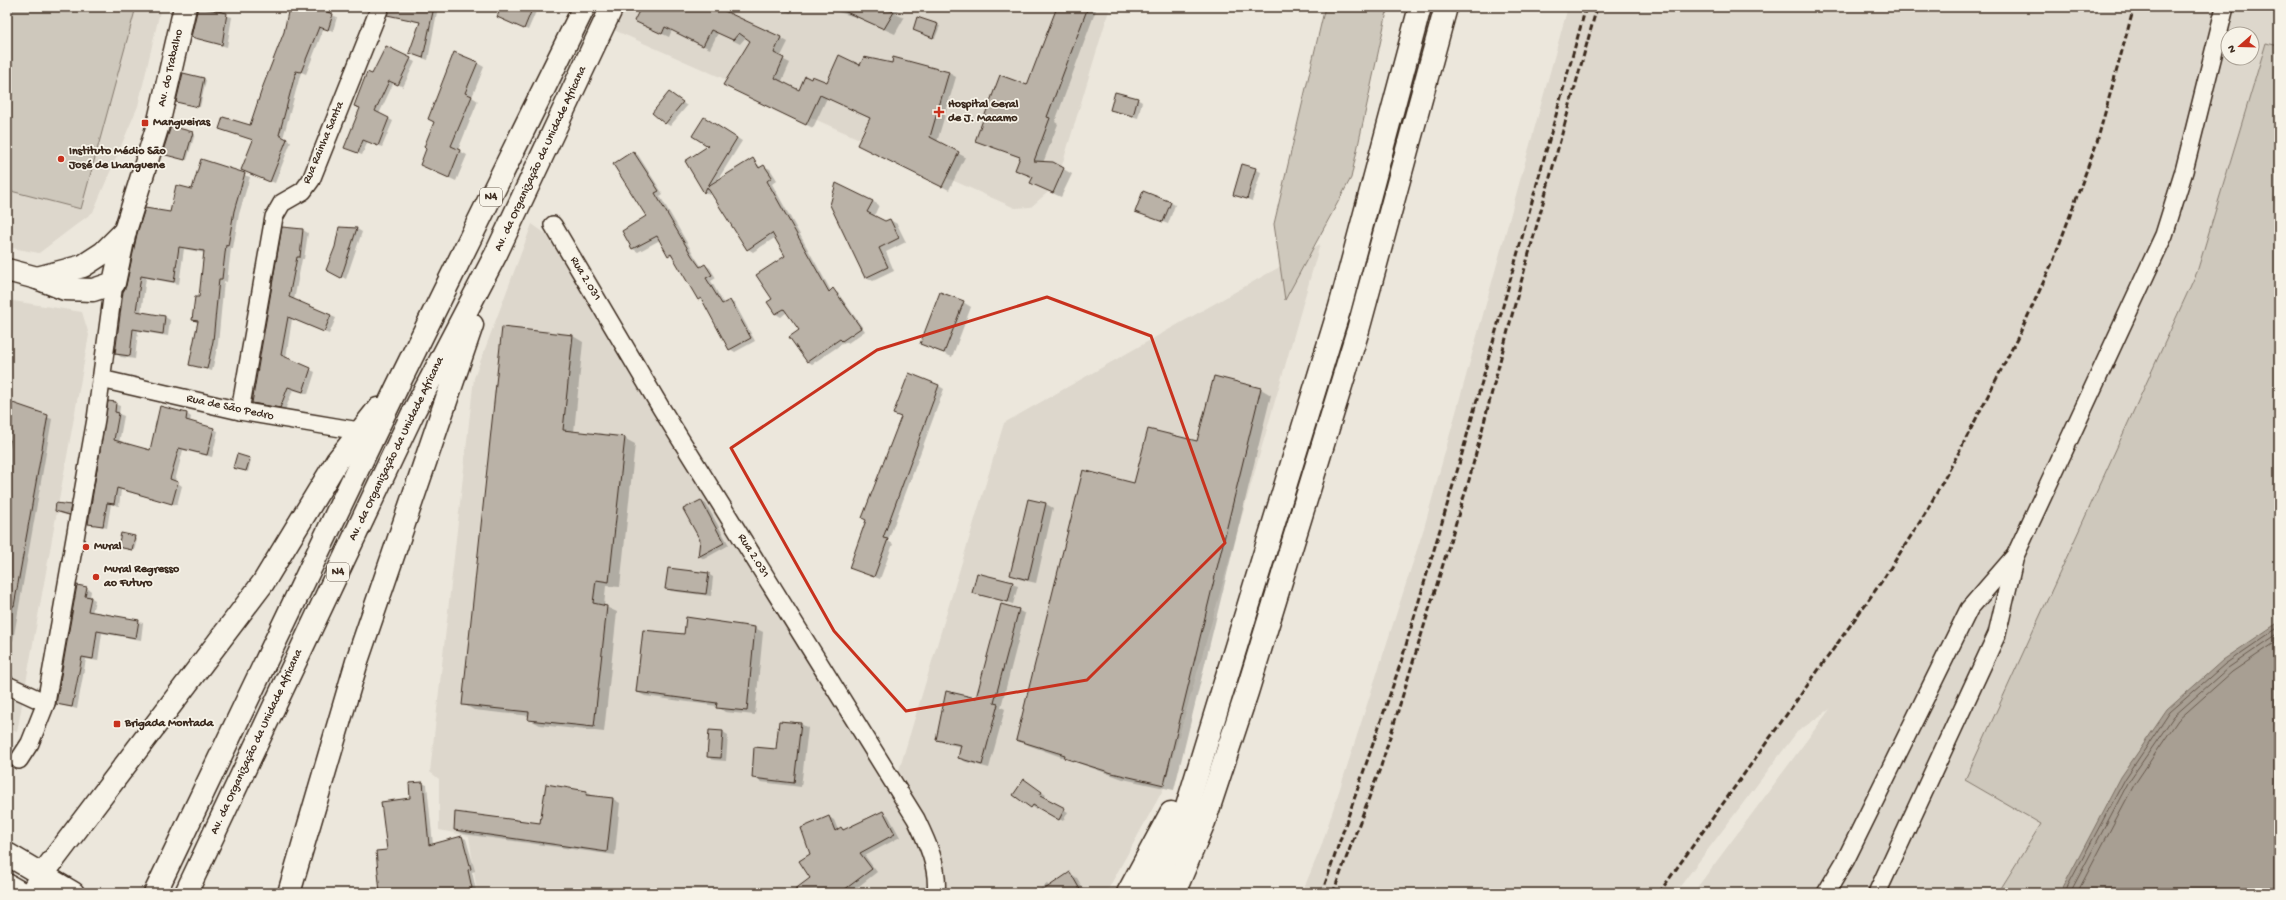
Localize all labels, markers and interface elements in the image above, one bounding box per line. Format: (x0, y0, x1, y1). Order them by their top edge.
north arrow (2220, 26, 2260, 66)
street label: Av. do Trabalho (155, 28, 187, 108)
text: N (2226, 43, 2239, 54)
street label: Av. da Organização da Unidade Africana (492, 64, 590, 254)
place label: Hospital Geral de J. Macamo (948, 98, 1019, 126)
street label: Rua Rainha Santa (300, 99, 348, 186)
marker: Hospital Geral de J. Macamo (933, 106, 945, 118)
place label: Mangueiras (153, 116, 211, 130)
marker: Mangueiras (140, 118, 150, 128)
place label: Instituto Médio São José de Lhanguene (68, 145, 166, 173)
marker: Instituto Médio São José de Lhanguene (56, 154, 66, 164)
road number: N4 (480, 188, 502, 206)
street label: Rua 2.031 (566, 254, 604, 304)
street label: Av. da Organização da Unidade Africana (346, 355, 448, 543)
street label: Rua de São Pedro (185, 392, 275, 424)
street label: Rua 2.031 (734, 532, 772, 581)
place label: Mural (94, 540, 122, 554)
marker: Mural (81, 542, 91, 552)
place label: Mural Regresso ao Futuro (103, 563, 180, 591)
road number: N4 (327, 563, 349, 581)
marker: Mural Regresso ao Futuro (91, 572, 101, 582)
street label: Av. da Organização da Unidade Africana (208, 647, 306, 837)
place label: Brigada Montada (124, 717, 215, 731)
marker: Brigada Montada (112, 719, 122, 729)

